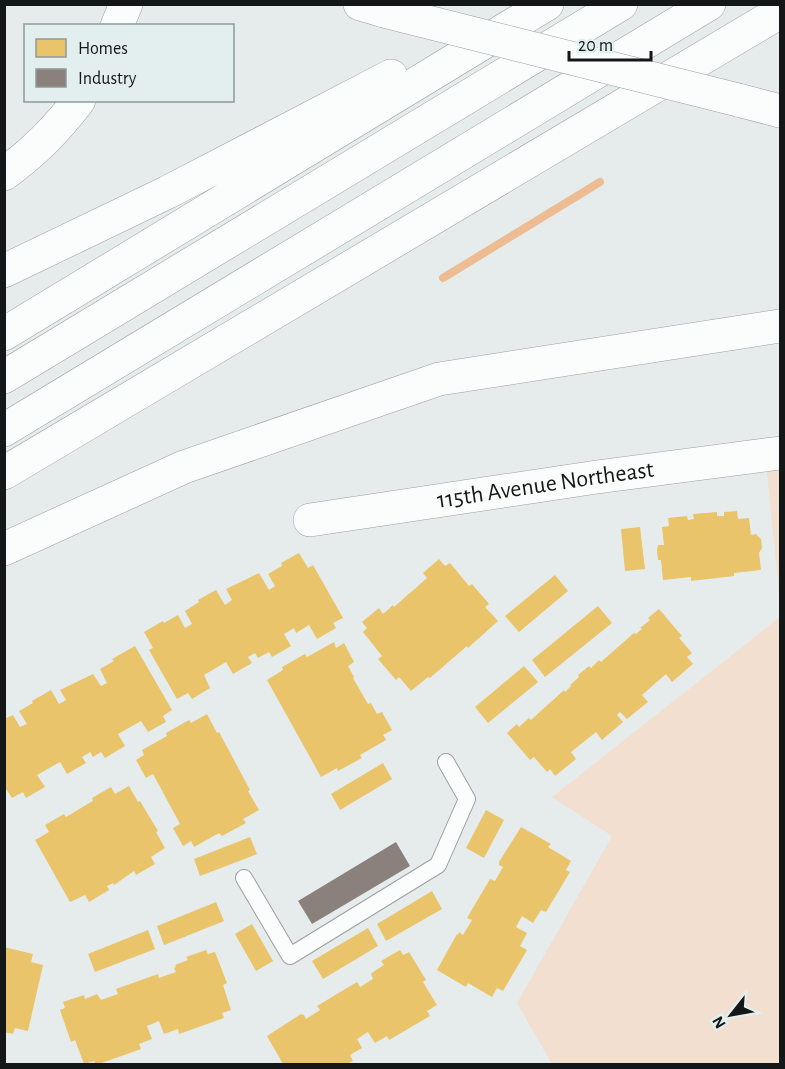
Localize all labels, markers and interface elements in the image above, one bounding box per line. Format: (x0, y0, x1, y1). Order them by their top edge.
legend (24, 24, 234, 102)
scale bar (569, 24, 652, 62)
text: 20 m (578, 37, 613, 55)
text: Homes (78, 40, 128, 58)
text: Industry (78, 70, 137, 88)
street label: 115th Avenue Northeast (435, 458, 656, 513)
north arrow (701, 985, 761, 1045)
text: N (709, 1013, 729, 1031)

